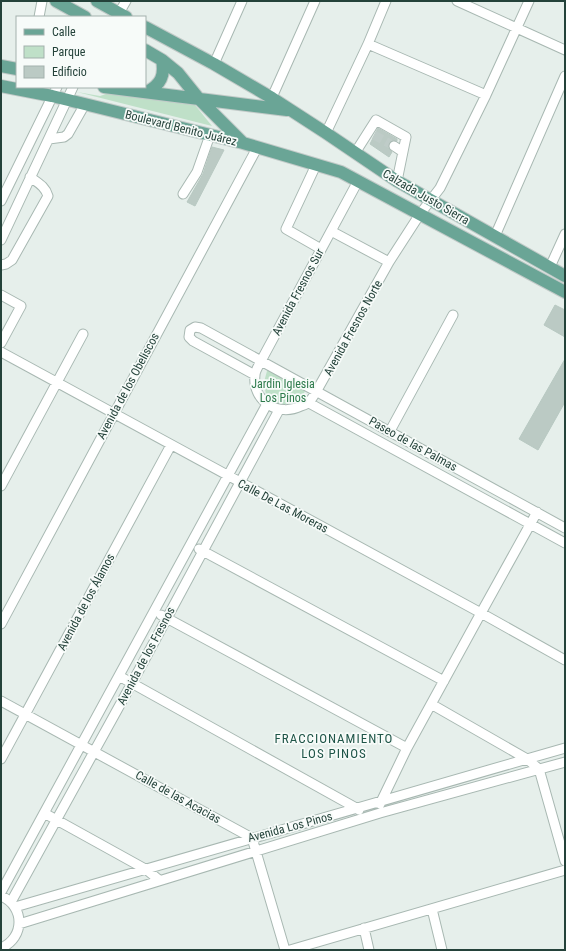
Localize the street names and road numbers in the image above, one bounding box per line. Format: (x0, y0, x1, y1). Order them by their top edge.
street label: Boulevard Benito Juárez (124, 107, 238, 149)
street label: Calzada Justo Sierra (380, 167, 472, 228)
street label: Avenida Fresnos Sur (269, 246, 327, 338)
street label: Avenida Fresnos Norte (321, 277, 385, 378)
street label: Avenida de los Obeliscos (94, 330, 162, 442)
street label: Paseo de las Palmas (366, 414, 460, 474)
street label: Calle De Las Moreras (235, 476, 331, 536)
street label: Avenida de los Álamos (54, 551, 117, 653)
street label: Avenida de los Fresnos (114, 604, 178, 708)
street label: Calle de las Acacias (133, 768, 223, 826)
street label: Avenida Los Pinos (246, 809, 334, 845)

